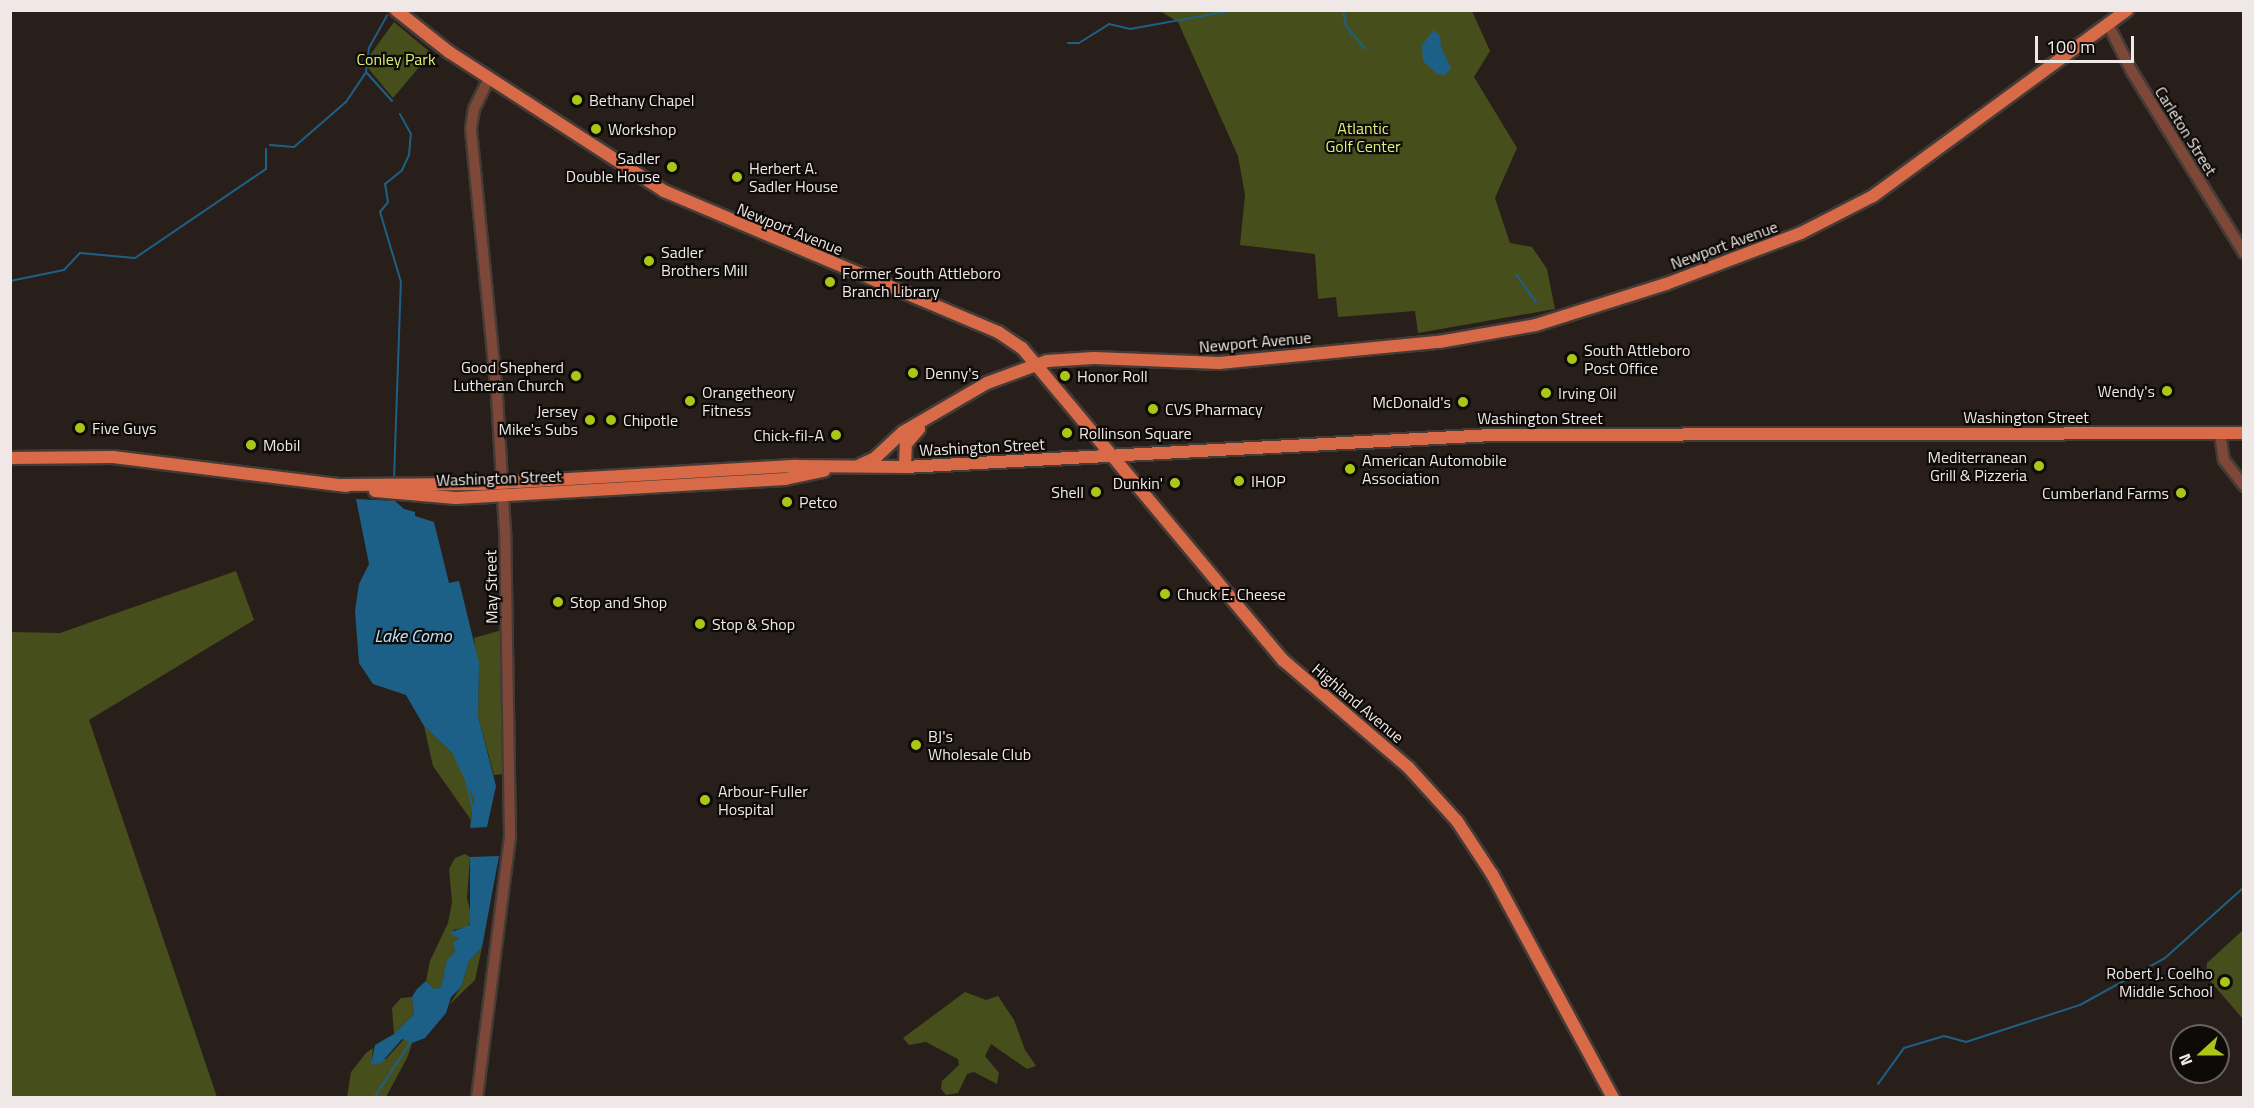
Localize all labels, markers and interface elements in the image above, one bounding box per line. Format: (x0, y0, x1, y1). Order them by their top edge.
scale bar (2038, 24, 2137, 62)
text: 100 m (2046, 33, 2095, 60)
park label: Conley Park (356, 49, 436, 69)
street label: Carleton Street (2151, 83, 2221, 179)
place label: Bethany Chapel (589, 90, 694, 110)
marker: Bethany Chapel (570, 93, 584, 107)
park label: Atlantic Golf Center (1325, 118, 1401, 156)
place label: Workshop (608, 119, 676, 139)
marker: Workshop (589, 122, 603, 136)
place label: Sadler Double House (566, 148, 660, 186)
place label: Herbert A. Sadler House (749, 158, 838, 196)
marker: Sadler Double House (665, 160, 679, 174)
marker: Herbert A. Sadler House (730, 170, 744, 184)
street label: Newport Avenue (734, 199, 846, 259)
street label: Newport Avenue (1668, 217, 1780, 273)
place label: Sadler Brothers Mill (661, 242, 748, 280)
marker: Sadler Brothers Mill (642, 254, 656, 268)
place label: Former South Attleboro Branch Library (842, 263, 1001, 301)
marker: Former South Attleboro Branch Library (823, 275, 837, 289)
street label: Newport Avenue (1198, 328, 1312, 356)
place label: South Attleboro Post Office (1584, 340, 1690, 378)
marker: South Attleboro Post Office (1565, 352, 1579, 366)
place label: Good Shepherd Lutheran Church (453, 357, 564, 395)
place label: Denny's (925, 363, 979, 383)
marker: Denny's (906, 366, 920, 380)
place label: Honor Roll (1077, 366, 1148, 386)
marker: Good Shepherd Lutheran Church (569, 369, 583, 383)
marker: Honor Roll (1058, 369, 1072, 383)
place label: Wendy's (2098, 381, 2155, 401)
place label: Orangetheory Fitness (702, 382, 795, 420)
place label: Irving Oil (1558, 383, 1617, 403)
marker: Wendy's (2160, 384, 2174, 398)
marker: Irving Oil (1539, 386, 1553, 400)
place label: McDonald's (1372, 392, 1451, 412)
marker: Orangetheory Fitness (683, 394, 697, 408)
marker: McDonald's (1456, 395, 1470, 409)
place label: CVS Pharmacy (1165, 399, 1263, 419)
place label: Jersey Mike's Subs (498, 401, 578, 439)
marker: CVS Pharmacy (1146, 402, 1160, 416)
street label: Washington Street (1963, 407, 2089, 427)
street label: Washington Street (1477, 408, 1603, 428)
place label: Chipotle (623, 410, 678, 430)
marker: Jersey Mike's Subs (583, 413, 597, 427)
marker: Chipotle (604, 413, 618, 427)
place label: Five Guys (92, 418, 156, 438)
marker: Five Guys (73, 421, 87, 435)
place label: Rollinson Square (1079, 423, 1192, 443)
place label: Chick-fil-A (753, 425, 824, 445)
marker: Rollinson Square (1060, 426, 1074, 440)
marker: Chick-fil-A (829, 428, 843, 442)
street label: Washington Street (919, 434, 1045, 460)
place label: Mobil (263, 435, 300, 455)
marker: Mobil (244, 438, 258, 452)
place label: Mediterranean Grill & Pizzeria (1928, 447, 2027, 485)
place label: American Automobile Association (1362, 450, 1507, 488)
marker: Mediterranean Grill & Pizzeria (2032, 459, 2046, 473)
marker: American Automobile Association (1343, 462, 1357, 476)
street label: Washington Street (436, 466, 562, 490)
place label: IHOP (1251, 471, 1286, 491)
place label: Dunkin' (1113, 473, 1163, 493)
marker: IHOP (1232, 474, 1246, 488)
marker: Dunkin' (1168, 476, 1182, 490)
place label: Shell (1051, 482, 1084, 502)
place label: Cumberland Farms (2042, 483, 2169, 503)
marker: Shell (1089, 485, 1103, 499)
marker: Cumberland Farms (2174, 486, 2188, 500)
place label: Petco (799, 492, 837, 512)
marker: Petco (780, 495, 794, 509)
street label: May Street (481, 550, 501, 624)
place label: Chuck E. Cheese (1177, 584, 1286, 604)
marker: Chuck E. Cheese (1158, 587, 1172, 601)
place label: Stop and Shop (570, 592, 667, 612)
marker: Stop and Shop (551, 595, 565, 609)
place label: Stop & Shop (712, 614, 795, 634)
marker: Stop & Shop (693, 617, 707, 631)
water label: Lake Como (374, 625, 452, 647)
street label: Highland Avenue (1308, 659, 1408, 747)
place label: BJ's Wholesale Club (928, 726, 1031, 764)
marker: BJ's Wholesale Club (909, 738, 923, 752)
place label: Arbour-Fuller Hospital (718, 781, 808, 819)
marker: Arbour-Fuller Hospital (696, 791, 714, 809)
place label: Robert J. Coelho Middle School (2106, 963, 2213, 1001)
marker: Robert J. Coelho Middle School (2218, 975, 2232, 989)
north arrow (2170, 1024, 2230, 1084)
text: N (2172, 1050, 2198, 1069)

